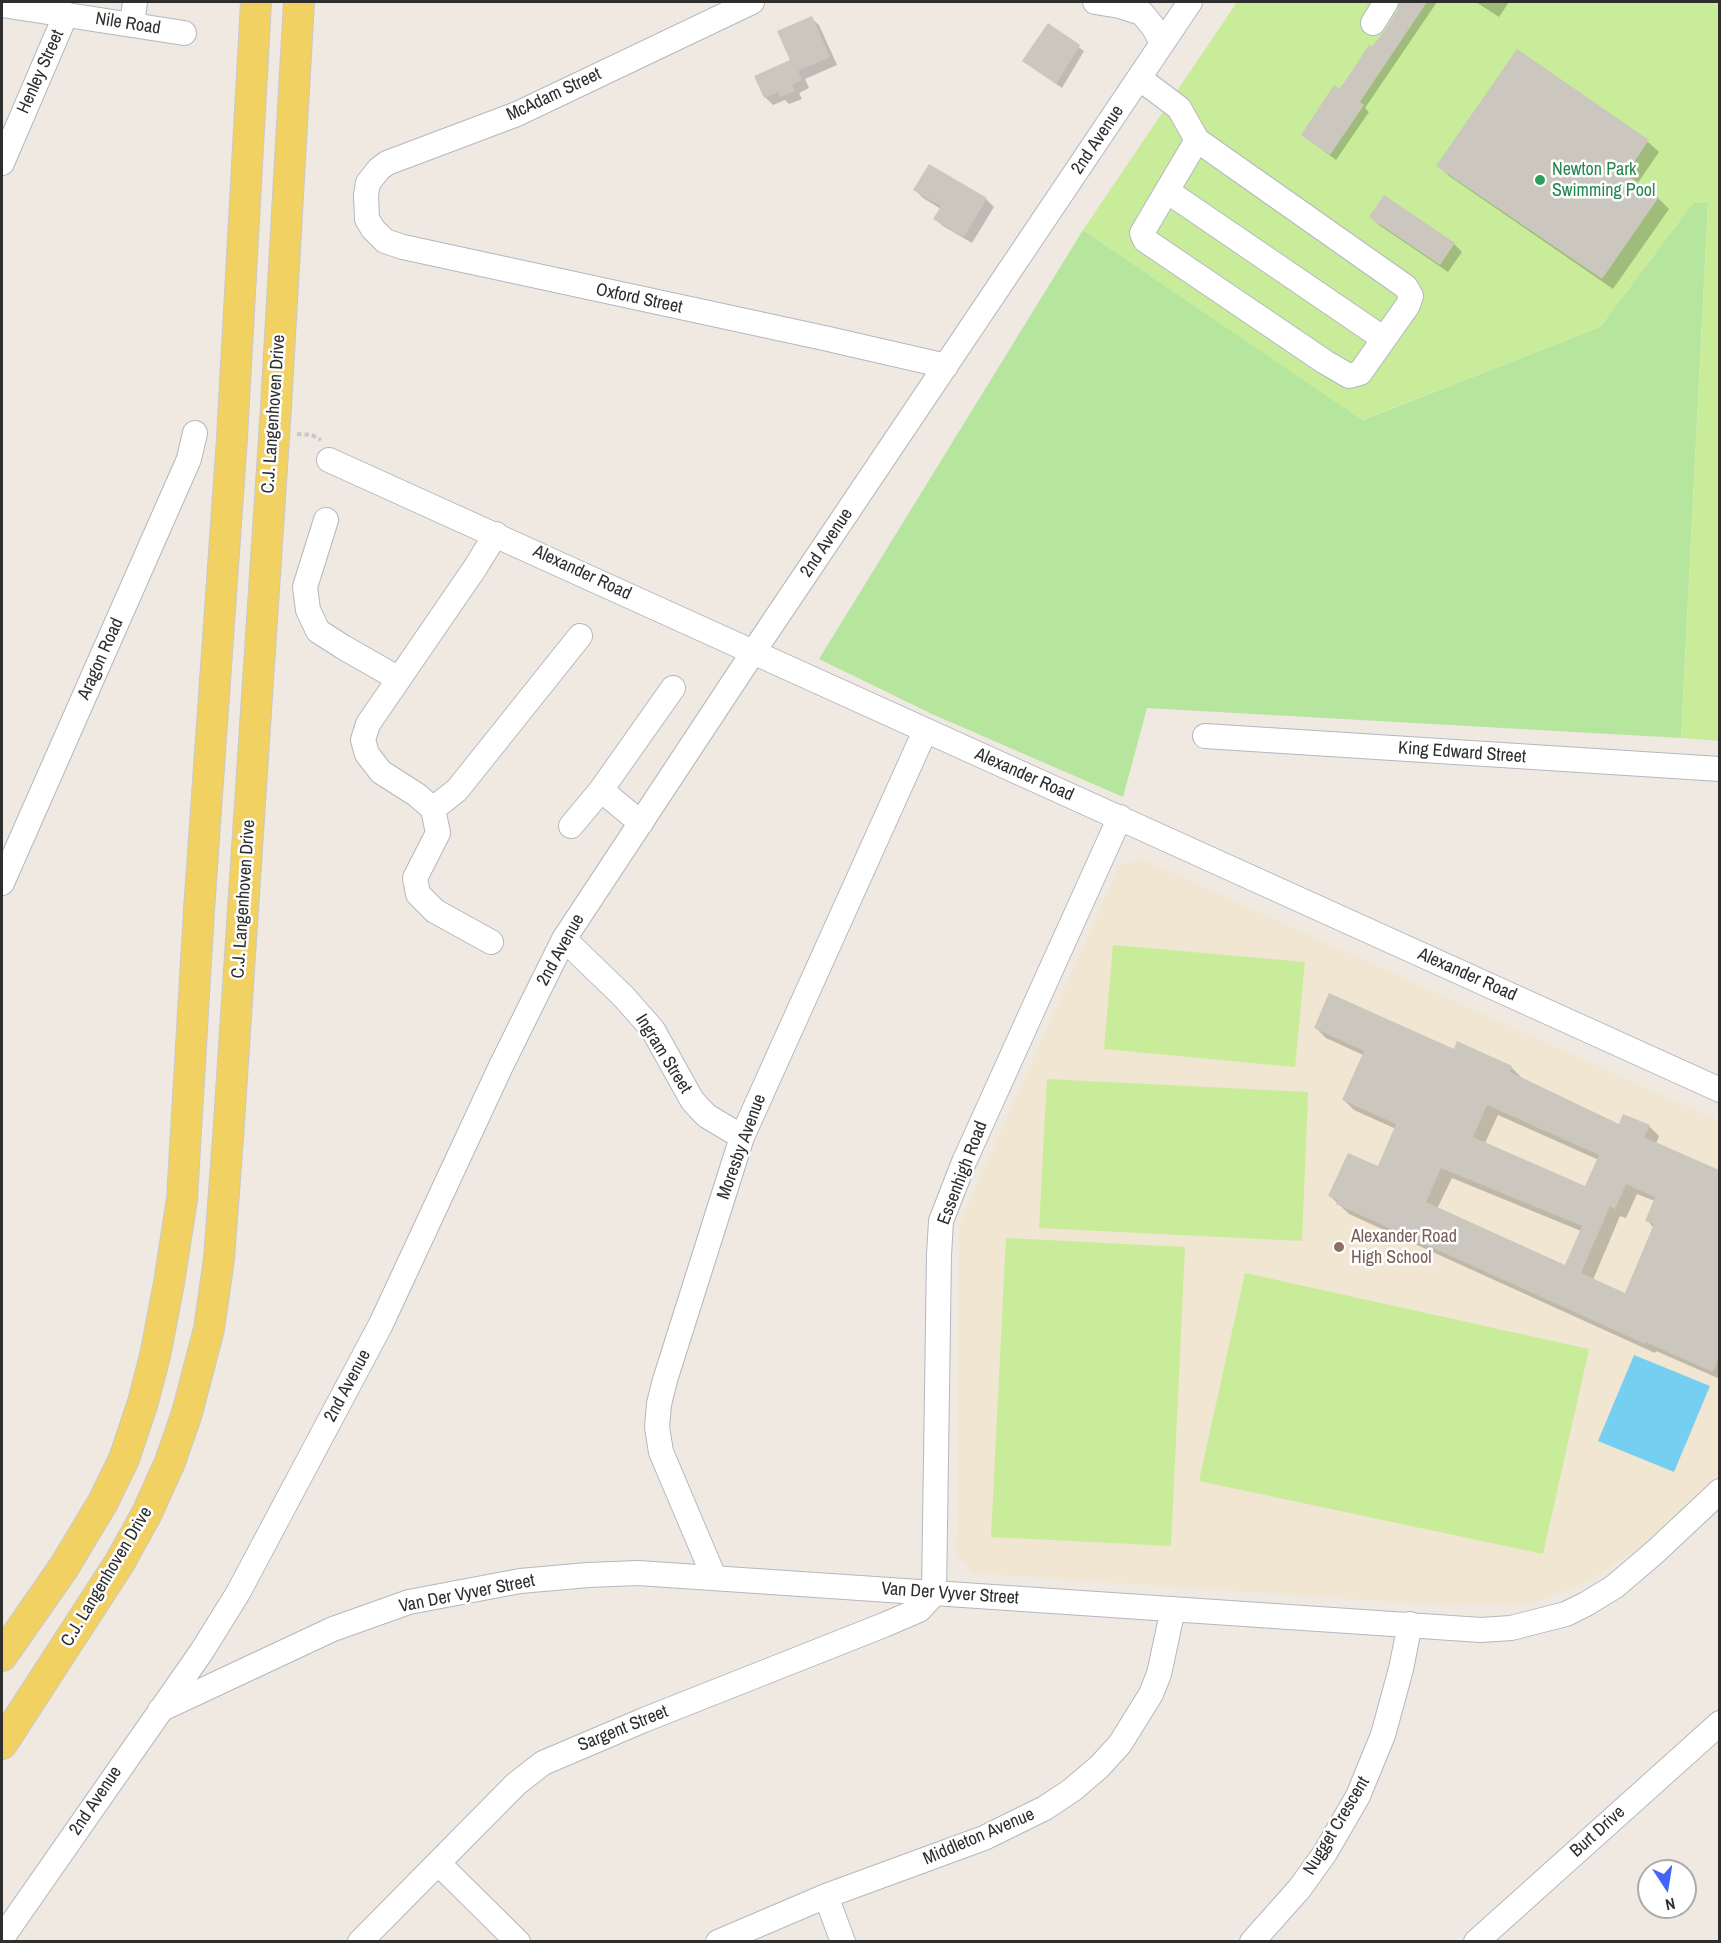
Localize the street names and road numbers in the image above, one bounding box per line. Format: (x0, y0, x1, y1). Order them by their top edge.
street label: Nile Road (94, 8, 162, 40)
street label: Henley Street (13, 27, 69, 117)
street label: McAdam Street (503, 64, 605, 126)
street label: 2nd Avenue (1067, 101, 1129, 179)
street label: Oxford Street (594, 279, 684, 319)
street label: C.J. Langenhoven Drive (258, 334, 290, 494)
street label: 2nd Avenue (796, 504, 858, 582)
street label: Alexander Road (529, 541, 635, 605)
street label: Aragon Road (73, 615, 129, 703)
street label: King Edward Street (1397, 738, 1527, 768)
street label: Alexander Road (971, 744, 1077, 806)
street label: C.J. Langenhoven Drive (228, 819, 260, 979)
street label: 2nd Avenue (533, 910, 589, 990)
street label: Alexander Road (1414, 944, 1520, 1006)
street label: Ingram Street (630, 1010, 696, 1098)
street label: Moresby Avenue (713, 1091, 771, 1203)
street label: Essenhigh Road (933, 1118, 993, 1228)
street label: 2nd Avenue (320, 1346, 376, 1426)
street label: C.J. Langenhoven Drive (57, 1503, 157, 1651)
street label: Van Der Vyver Street (397, 1570, 537, 1618)
street label: Van Der Vyver Street (880, 1578, 1020, 1610)
street label: Sargent Street (575, 1701, 671, 1757)
street label: 2nd Avenue (65, 1762, 127, 1840)
street label: Nugget Crescent (1299, 1773, 1375, 1879)
street label: Burt Drive (1566, 1802, 1630, 1862)
street label: Middleton Avenue (920, 1804, 1038, 1870)

